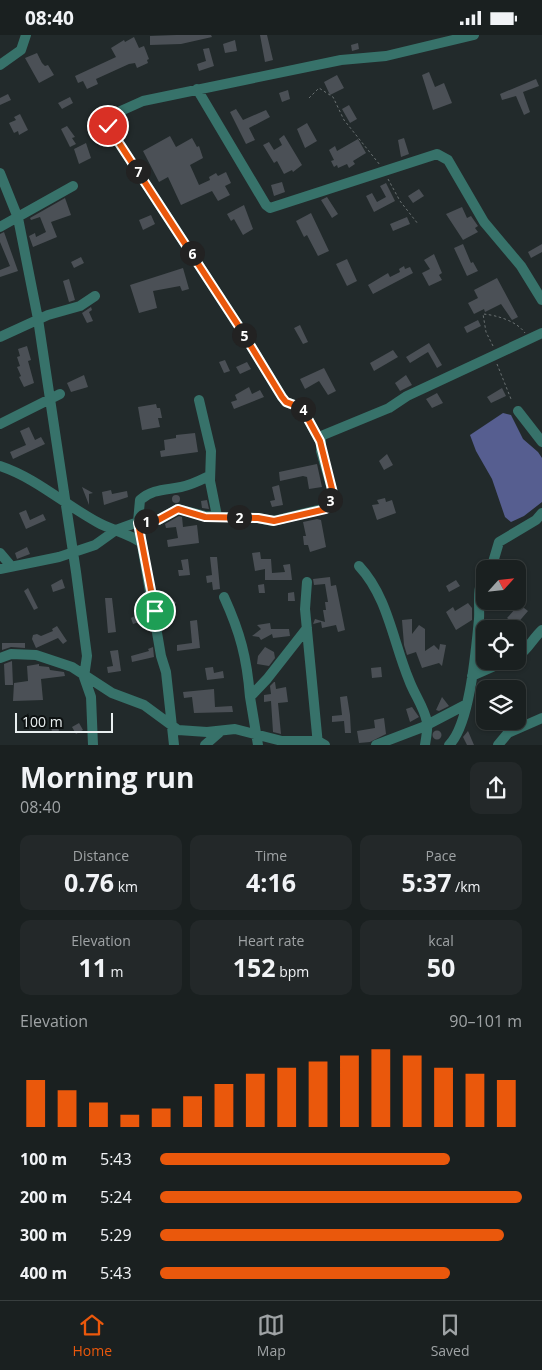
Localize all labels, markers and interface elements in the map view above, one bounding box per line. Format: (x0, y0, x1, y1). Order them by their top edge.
text: 08:40 (25, 5, 74, 31)
pin (87, 105, 129, 147)
icon: check (94, 112, 122, 140)
pin: 7 (126, 159, 150, 183)
text: 7 (134, 162, 143, 181)
pin: 6 (180, 241, 204, 265)
text: 6 (188, 244, 197, 263)
pin: 5 (232, 323, 256, 347)
text: 5 (240, 326, 249, 345)
pin: 4 (290, 397, 316, 421)
text: 4 (299, 400, 308, 419)
pin: 3 (318, 487, 342, 513)
text: 3 (326, 491, 335, 510)
pin: 2 (226, 505, 252, 529)
text: 2 (235, 508, 244, 527)
pin: 1 (134, 509, 158, 533)
text: 1 (142, 512, 151, 531)
north arrow (476, 560, 526, 610)
map controls (476, 560, 526, 730)
pin (134, 590, 176, 632)
icon: arrive (141, 597, 169, 625)
button: locate (476, 620, 526, 670)
button: layers (476, 680, 526, 730)
scale bar (15, 710, 112, 733)
text: 100 m (22, 712, 63, 731)
text: Morning run (20, 758, 194, 796)
button: share (470, 762, 522, 814)
text: 08:40 (20, 796, 61, 818)
text: Distance (73, 846, 129, 865)
text: Time (255, 846, 287, 865)
text: Pace (426, 846, 456, 865)
text: 0.76 (64, 865, 114, 899)
text: 4:16 (246, 865, 296, 899)
text: 5:37 (401, 865, 451, 899)
text: km (114, 877, 138, 896)
text: /km (451, 877, 481, 896)
text: Elevation (71, 931, 131, 950)
text: Heart rate (238, 931, 304, 950)
text: kcal (428, 931, 454, 950)
text: 11 (78, 950, 107, 984)
text: 152 (233, 950, 276, 984)
text: 50 (427, 950, 455, 984)
text: m (107, 962, 124, 981)
text: bpm (276, 962, 309, 981)
text: Elevation (20, 1010, 88, 1032)
text: 90–101 m (449, 1010, 522, 1032)
text: 100 m (20, 1148, 67, 1170)
text: 5:43 (100, 1148, 132, 1170)
text: 200 m (20, 1186, 67, 1208)
text: 5:24 (100, 1186, 132, 1208)
text: 300 m (20, 1224, 67, 1246)
text: 5:29 (100, 1224, 132, 1246)
text: 400 m (20, 1262, 67, 1284)
text: 5:43 (100, 1262, 132, 1284)
tab: Home (72, 1311, 112, 1360)
tab: Map (257, 1311, 286, 1360)
tab: Saved (431, 1311, 470, 1360)

